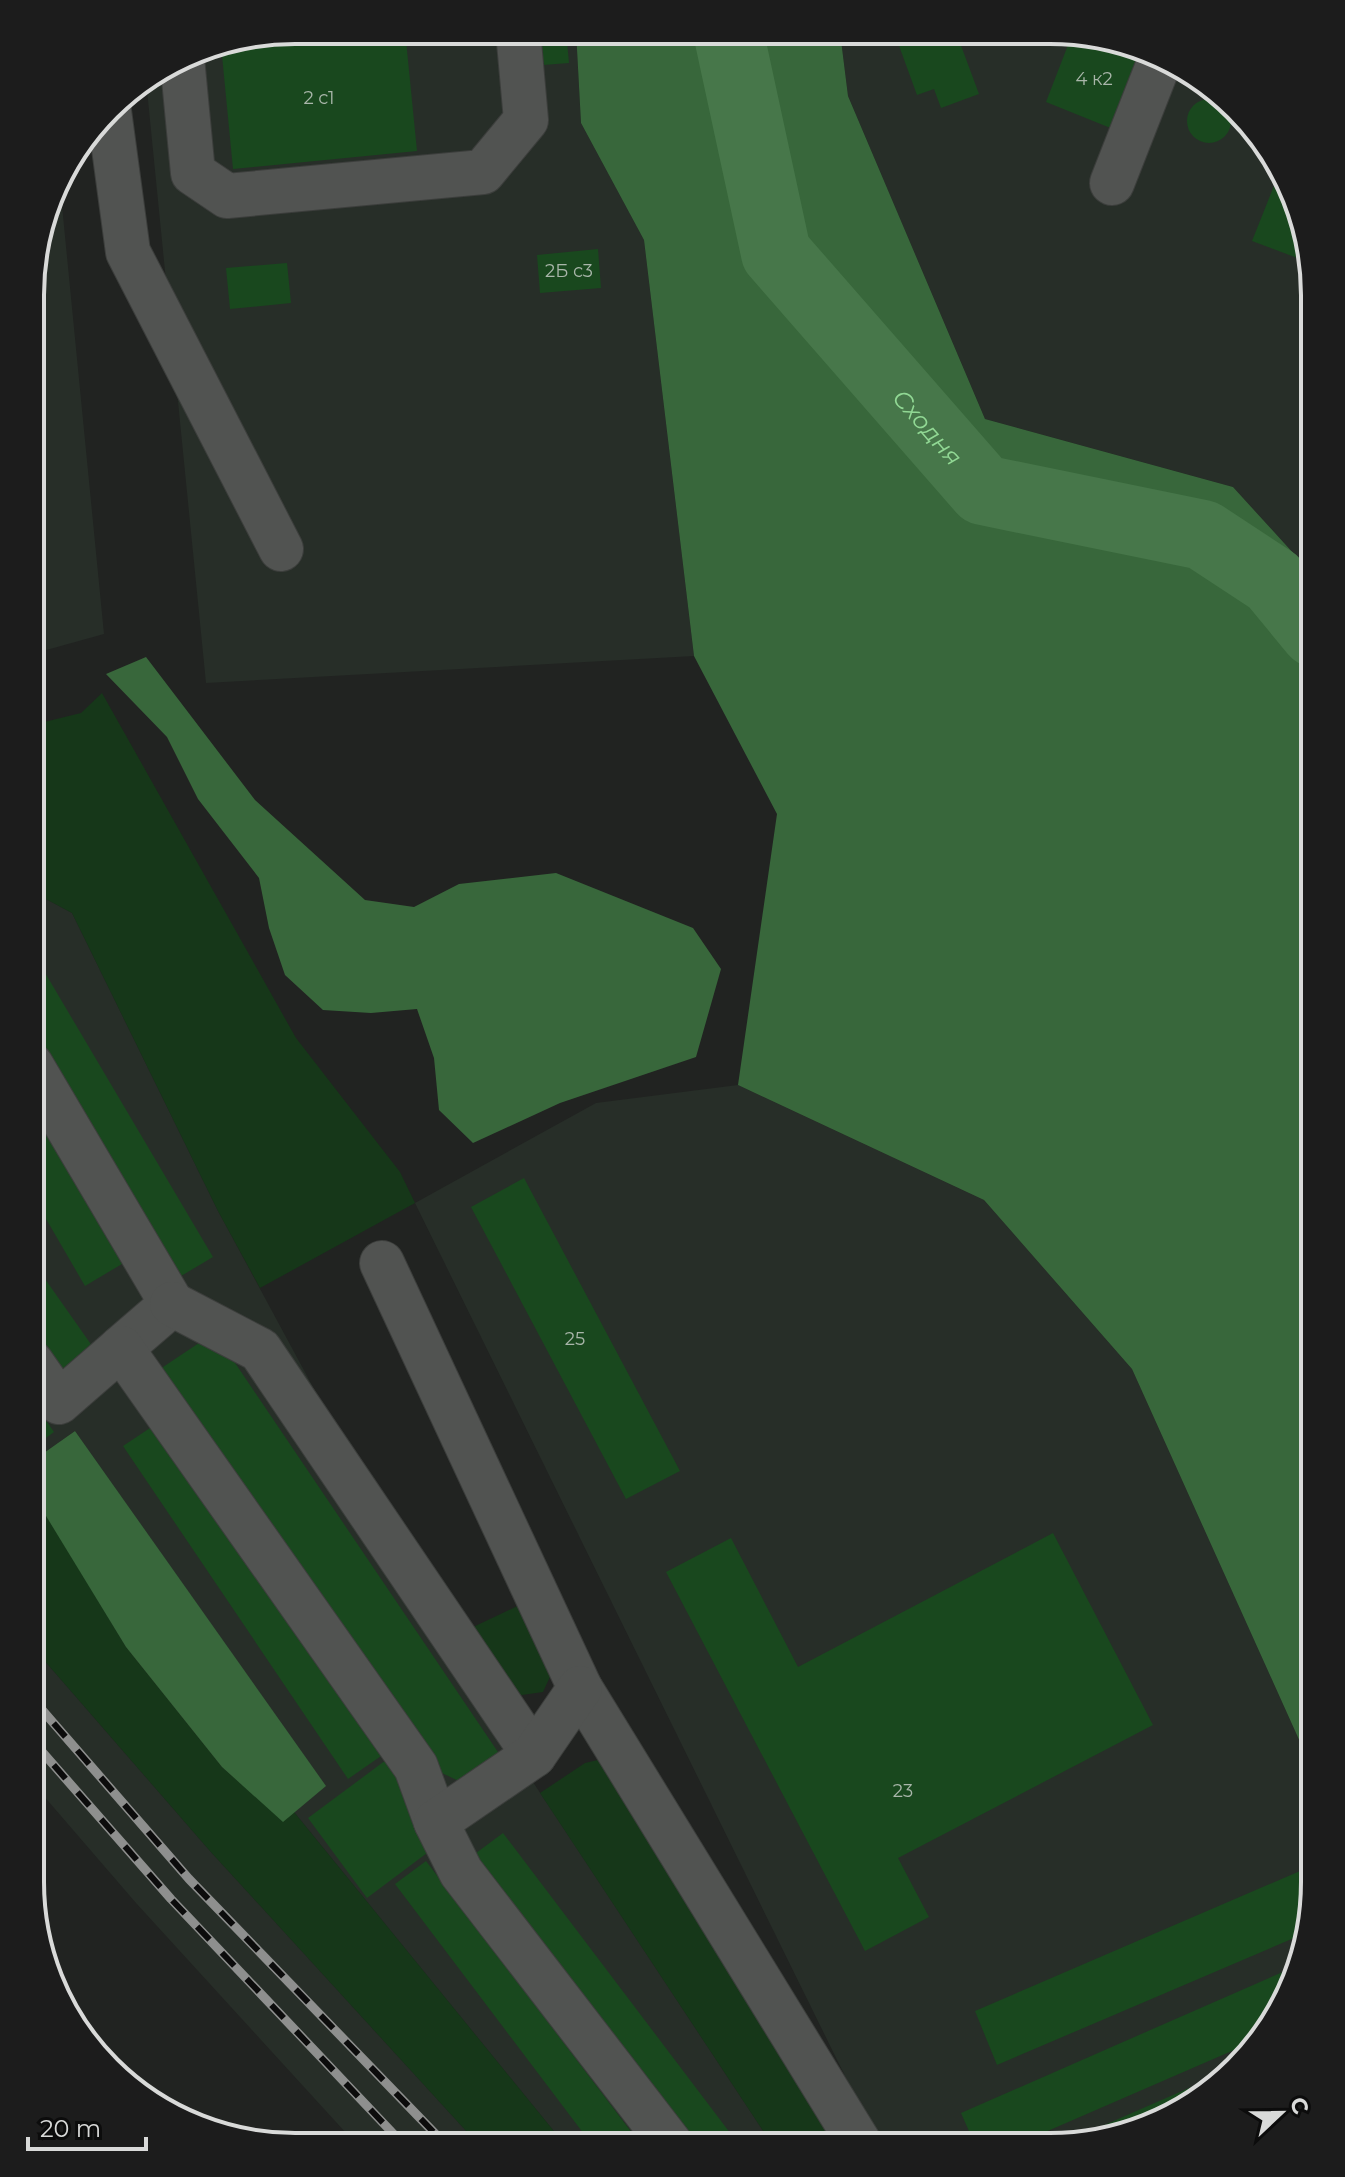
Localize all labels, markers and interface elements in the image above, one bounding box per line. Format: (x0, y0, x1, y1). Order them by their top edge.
house number: 4 к2 (1075, 68, 1113, 90)
house number: 2 с1 (303, 87, 335, 109)
house number: 2Б с3 (545, 260, 593, 282)
water label: Сходня (887, 383, 969, 471)
house number: 25 (565, 1328, 585, 1350)
house number: 23 (893, 1780, 913, 1802)
north arrow (1241, 2073, 1321, 2153)
text: С (1284, 2093, 1315, 2118)
scale bar (28, 2101, 146, 2151)
text: 20 m (40, 2114, 101, 2143)

